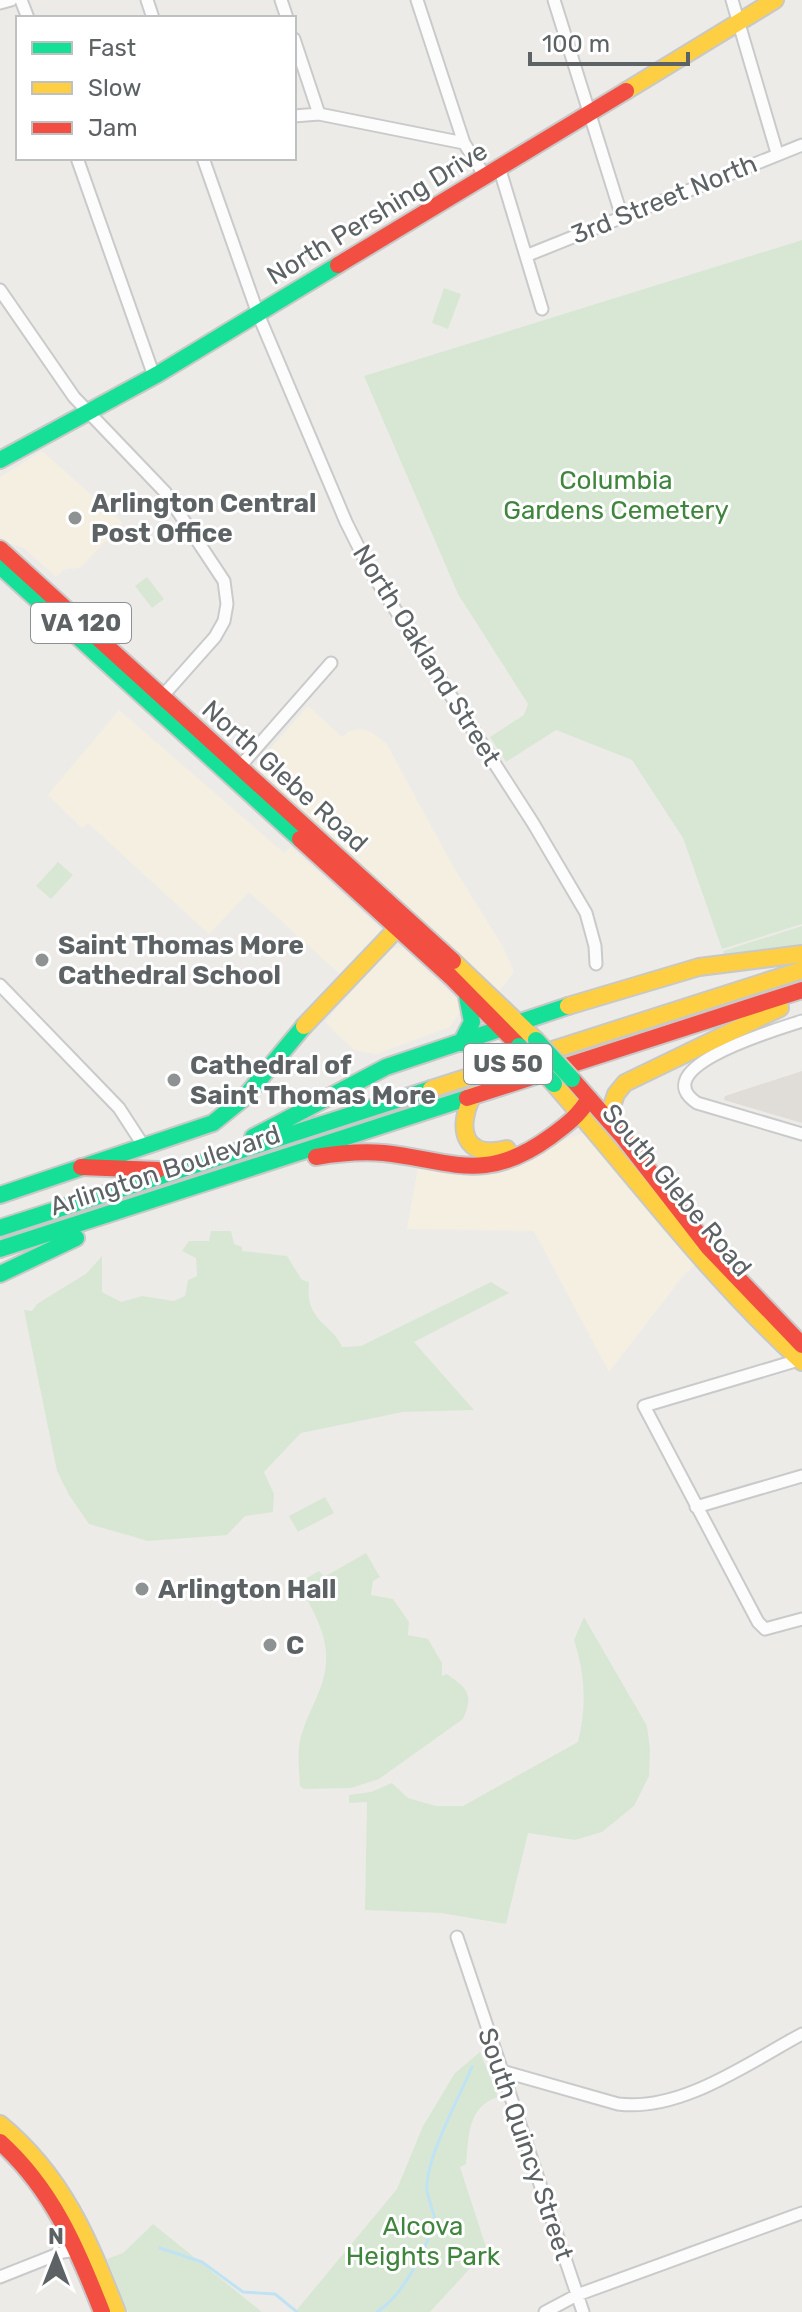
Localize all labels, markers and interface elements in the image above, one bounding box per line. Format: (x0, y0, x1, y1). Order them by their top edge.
legend (16, 16, 296, 160)
scale bar (530, 16, 688, 66)
text: 100 m (542, 30, 610, 58)
text: Fast (88, 34, 136, 62)
text: Slow (88, 74, 141, 102)
text: Jam (88, 114, 138, 142)
street label: North Pershing Drive (261, 135, 493, 292)
street label: 3rd Street North (567, 148, 762, 251)
park label: Columbia Gardens Cemetery (503, 465, 729, 526)
place label: Arlington Central Post Office (91, 488, 317, 549)
marker: Arlington Central Post Office (66, 509, 84, 527)
street label: North Oakland Street (346, 539, 507, 771)
road number: VA 120 (31, 603, 131, 643)
street label: North Glebe Road (196, 694, 374, 859)
place label: Saint Thomas More Cathedral School (58, 930, 304, 991)
marker: Saint Thomas More Cathedral School (33, 951, 51, 969)
road number: US 50 (464, 1044, 552, 1084)
place label: Cathedral of Saint Thomas More (190, 1050, 436, 1111)
marker: Cathedral of Saint Thomas More (165, 1071, 183, 1089)
street label: South Glebe Road (595, 1098, 758, 1283)
street label: Arlington Boulevard (46, 1119, 284, 1222)
place label: Arlington Hall (158, 1574, 336, 1605)
marker: Arlington Hall (133, 1580, 151, 1598)
place label: C (286, 1630, 304, 1661)
marker: C (261, 1636, 279, 1654)
street label: South Quincy Street (471, 2024, 580, 2264)
park label: Alcova Heights Park (346, 2211, 501, 2272)
north arrow (16, 2216, 96, 2296)
text: N (48, 2223, 64, 2250)

